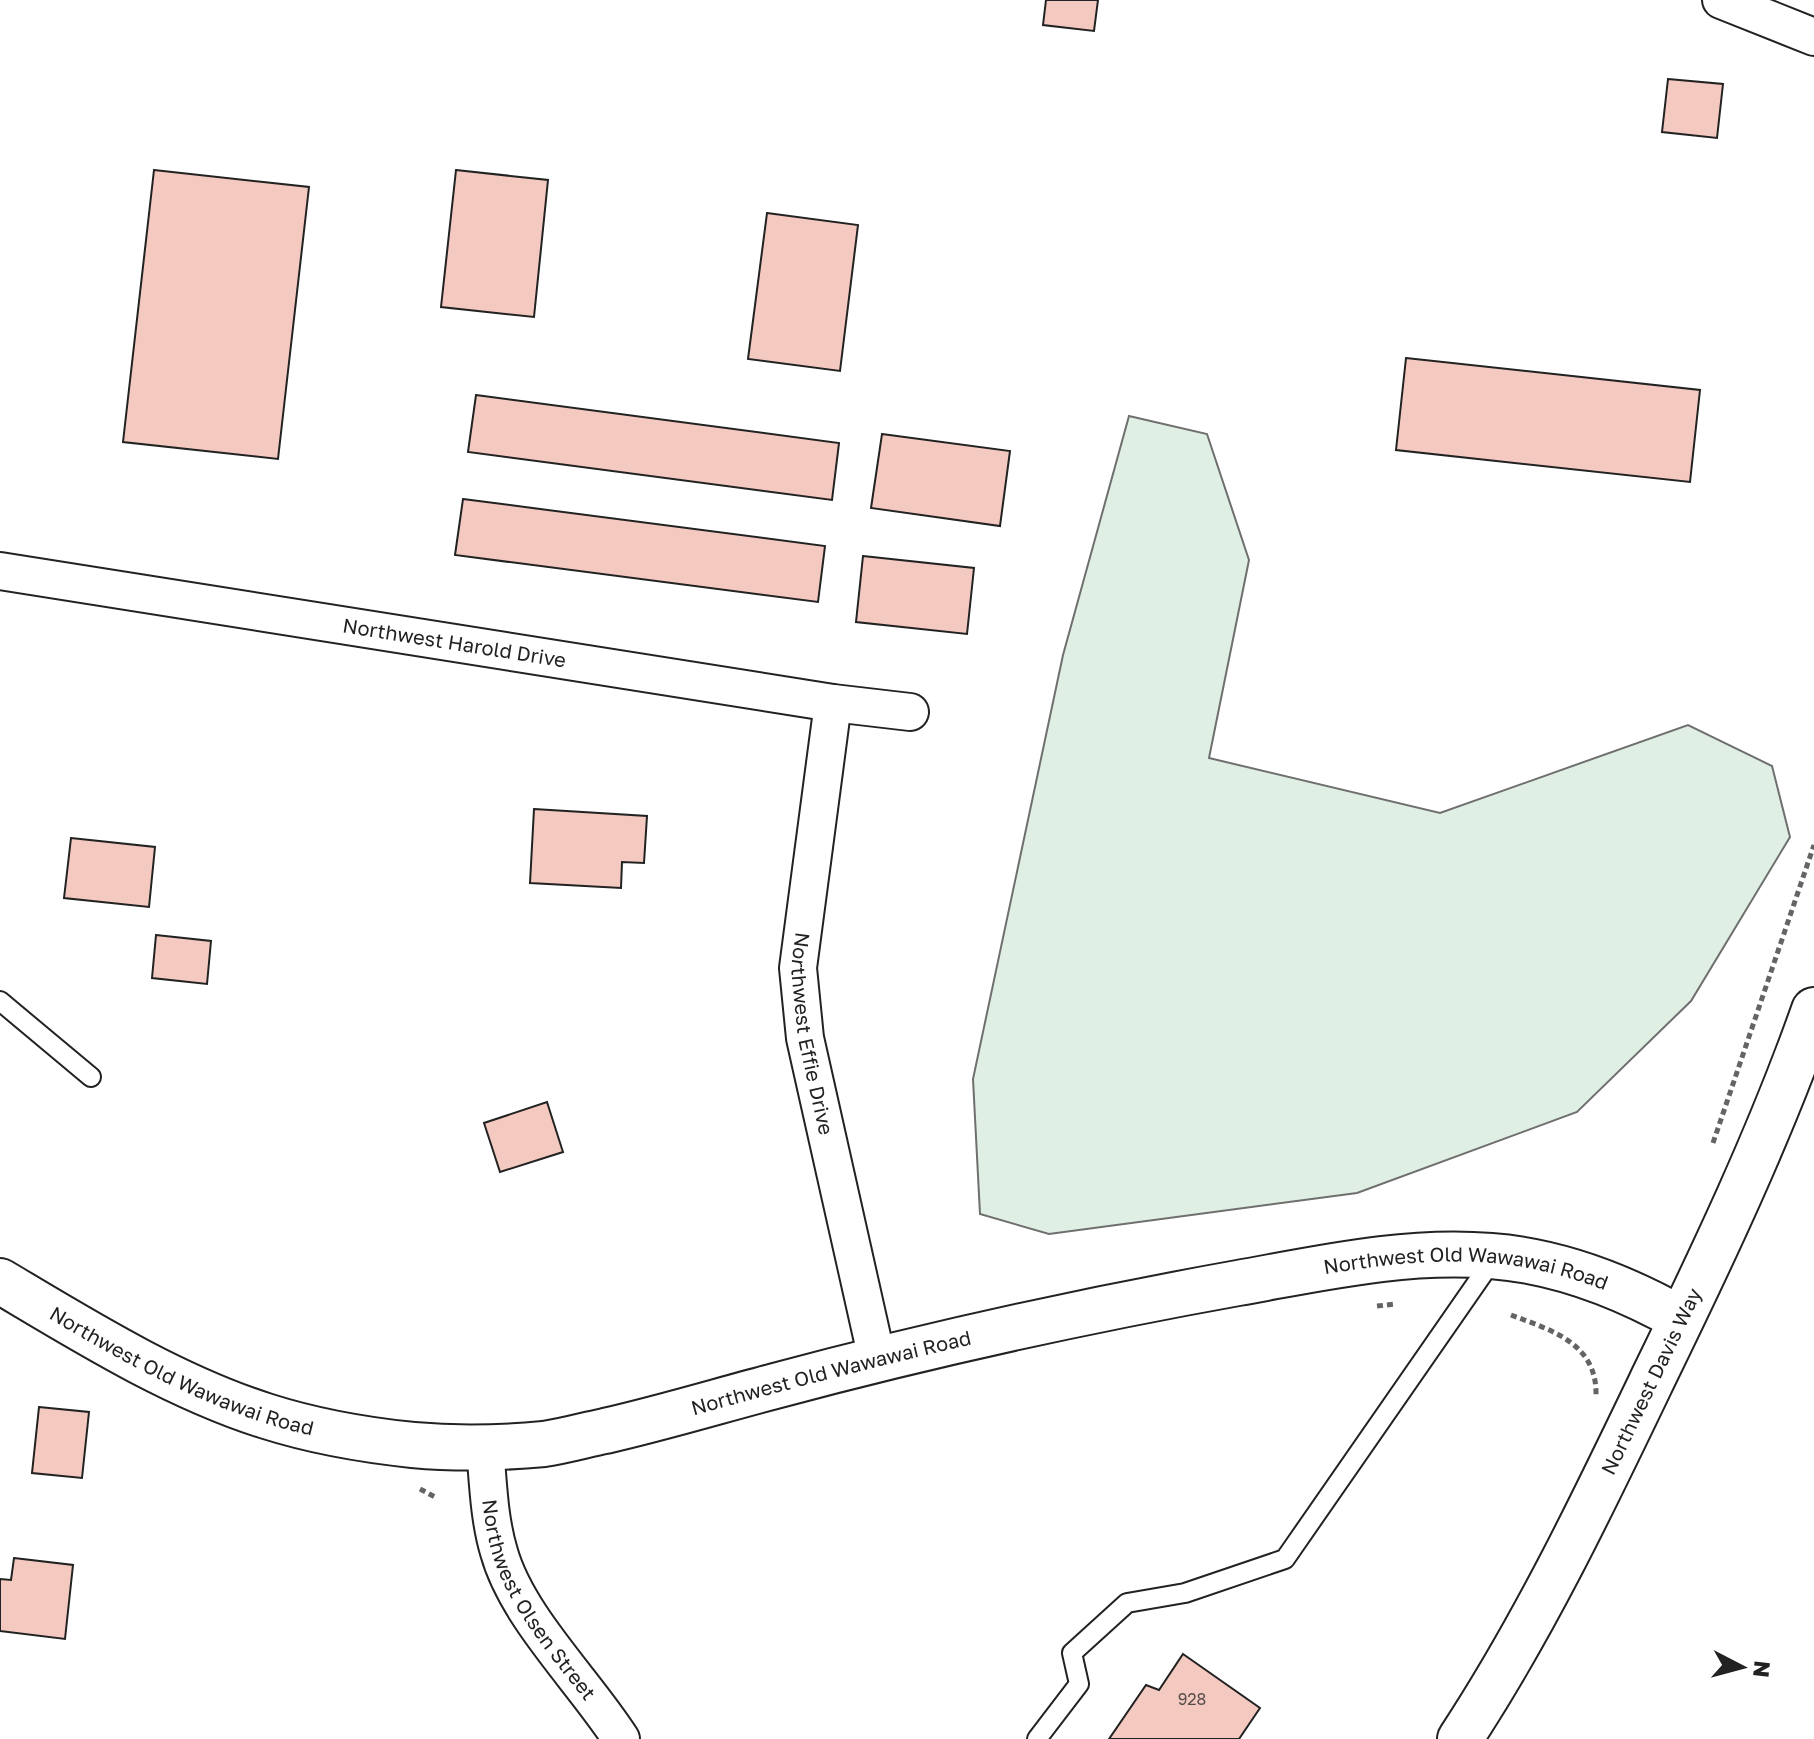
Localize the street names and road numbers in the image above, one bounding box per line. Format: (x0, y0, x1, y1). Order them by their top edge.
street label: Northwest Harold Drive (341, 612, 568, 672)
street label: Northwest Effie Drive (787, 931, 839, 1137)
street label: Northwest Old Wawawai Road (1322, 1241, 1612, 1294)
street label: Northwest Davis Way (1595, 1284, 1706, 1478)
street label: Northwest Old Wawawai Road (46, 1301, 316, 1440)
street label: Northwest Old Wawawai Road (688, 1325, 973, 1419)
street label: Northwest Olsen Street (478, 1498, 601, 1704)

